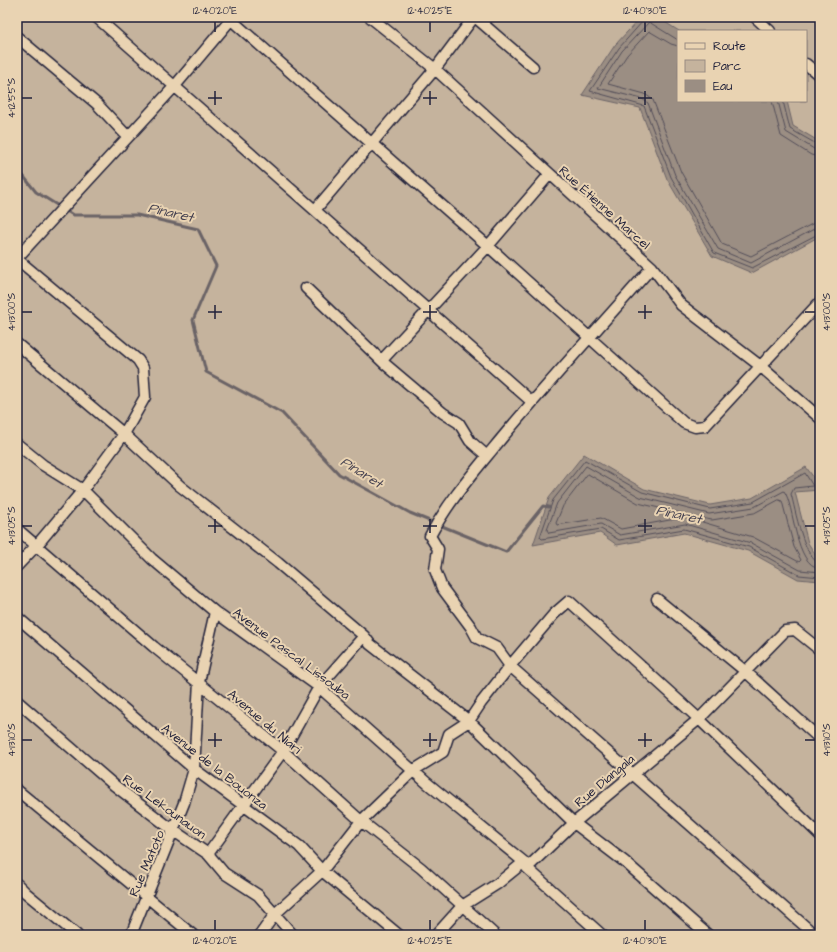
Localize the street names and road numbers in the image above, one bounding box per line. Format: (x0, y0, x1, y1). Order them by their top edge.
street label: Rue Étienne Marcel (555, 162, 654, 254)
street label: Avenue Pascal Lissouba (229, 604, 354, 704)
street label: Avenue du Niari (223, 685, 305, 758)
street label: Avenue de la Bouonza (158, 720, 272, 814)
street label: Rue Diangala (571, 750, 640, 812)
street label: Rue Lekounauon (119, 770, 210, 844)
street label: Rue Matoto (125, 827, 169, 899)

